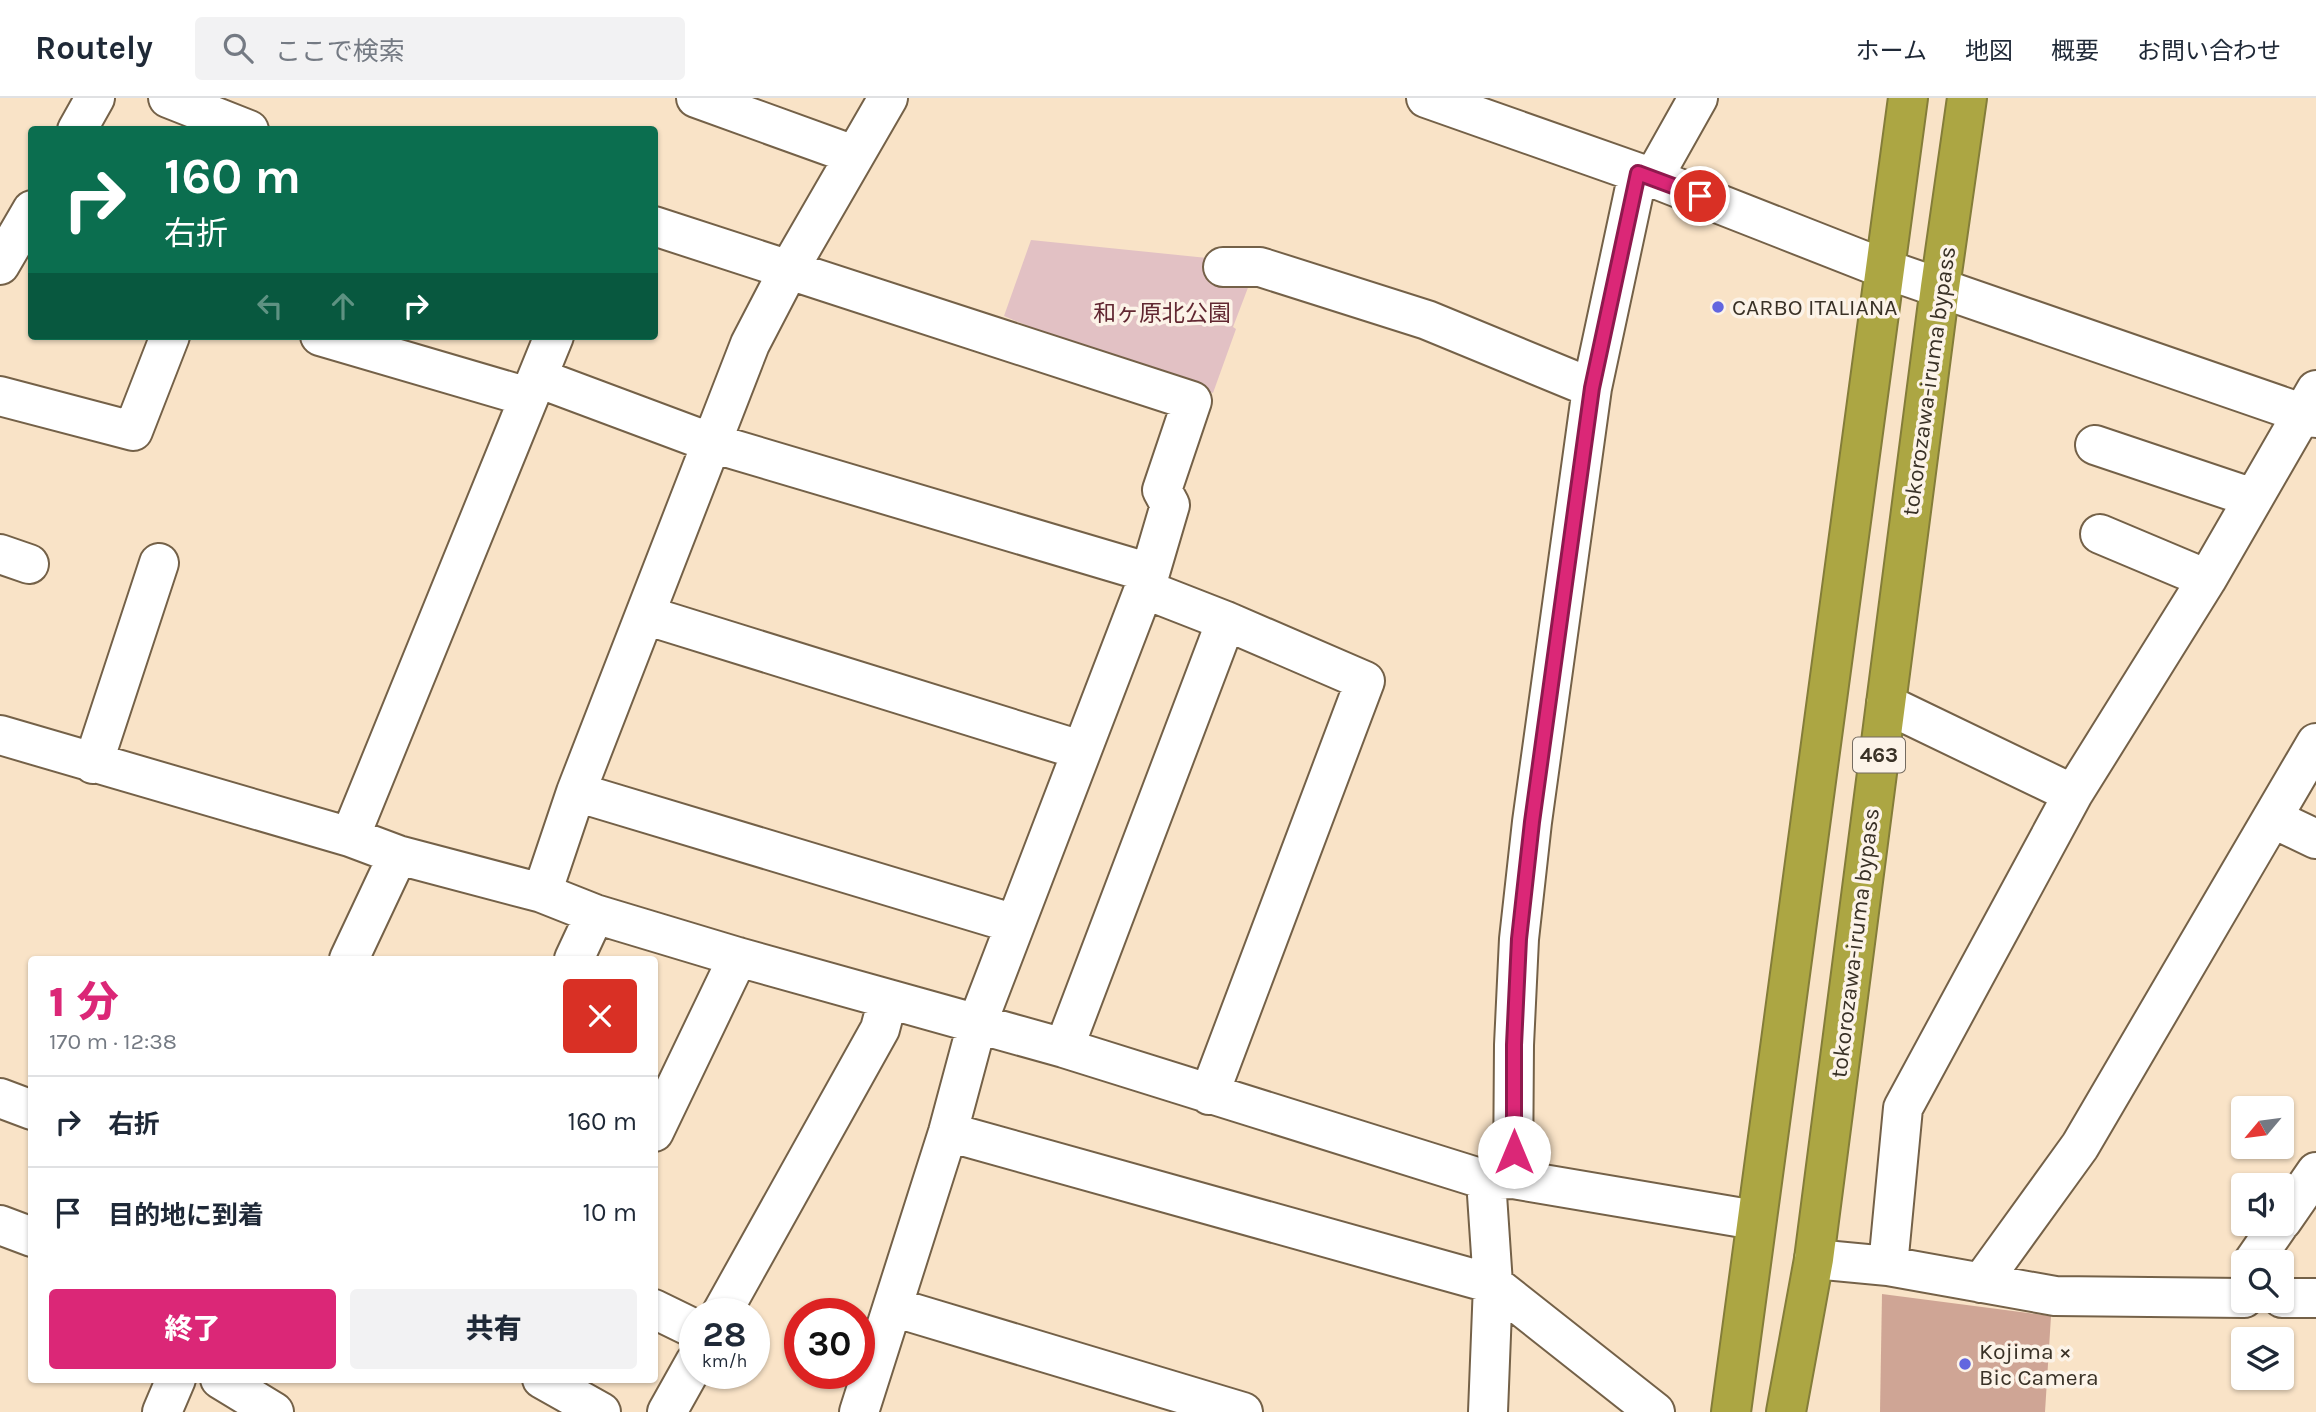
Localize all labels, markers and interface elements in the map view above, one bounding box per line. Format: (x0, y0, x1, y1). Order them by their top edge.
search box (195, 17, 685, 80)
text: Routely (35, 29, 153, 67)
icon: search (219, 29, 257, 67)
text: ここで検索 (275, 36, 405, 67)
text: ホーム (1856, 37, 1927, 65)
text: 地図 (1965, 37, 2013, 65)
text: 概要 (2051, 37, 2099, 65)
text: お問い合わせ (2137, 37, 2281, 65)
text: 160 m (164, 148, 301, 205)
icon: right (49, 154, 140, 245)
pin (1670, 166, 1730, 226)
icon: arrive (1681, 177, 1719, 215)
text: 右折 (164, 215, 228, 252)
street label: tokorozawa-iruma bypass (1897, 244, 1961, 518)
icon: left (251, 287, 289, 325)
icon: ahead (324, 287, 362, 325)
icon: right (397, 287, 435, 325)
place label: CARBO ITALIANA (1732, 294, 1898, 321)
marker: CARBO ITALIANA (1710, 299, 1726, 315)
park label: 和ヶ原北公園 (1093, 300, 1231, 327)
road number: 463 (1853, 738, 1905, 772)
street label: tokorozawa-iruma bypass (1825, 806, 1885, 1080)
text: 1 分 (49, 977, 118, 1027)
button: close (563, 979, 637, 1053)
text: 170 m · 12:38 (49, 1028, 177, 1055)
north arrow (2231, 1096, 2294, 1158)
map controls (2231, 1096, 2294, 1390)
icon: right (49, 1103, 87, 1141)
text: 160 m (568, 1106, 637, 1137)
text: 右折 (108, 1109, 160, 1140)
position arrow (1477, 1115, 1551, 1189)
button: sound (2231, 1173, 2294, 1236)
icon: arrive (49, 1194, 87, 1232)
text: 10 m (582, 1197, 637, 1228)
text: 目的地に到着 (108, 1200, 264, 1231)
button: search (2231, 1250, 2294, 1313)
button: 終了 (49, 1289, 336, 1369)
button: 共有 (350, 1289, 637, 1369)
speed limit sign: 30 (784, 1298, 875, 1389)
text: 28 (703, 1314, 746, 1355)
button: layers (2231, 1327, 2294, 1390)
place label: Kojima × Bic Camera (1979, 1338, 2099, 1391)
text: km/h (702, 1350, 747, 1372)
marker: Kojima × Bic Camera (1957, 1356, 1973, 1372)

